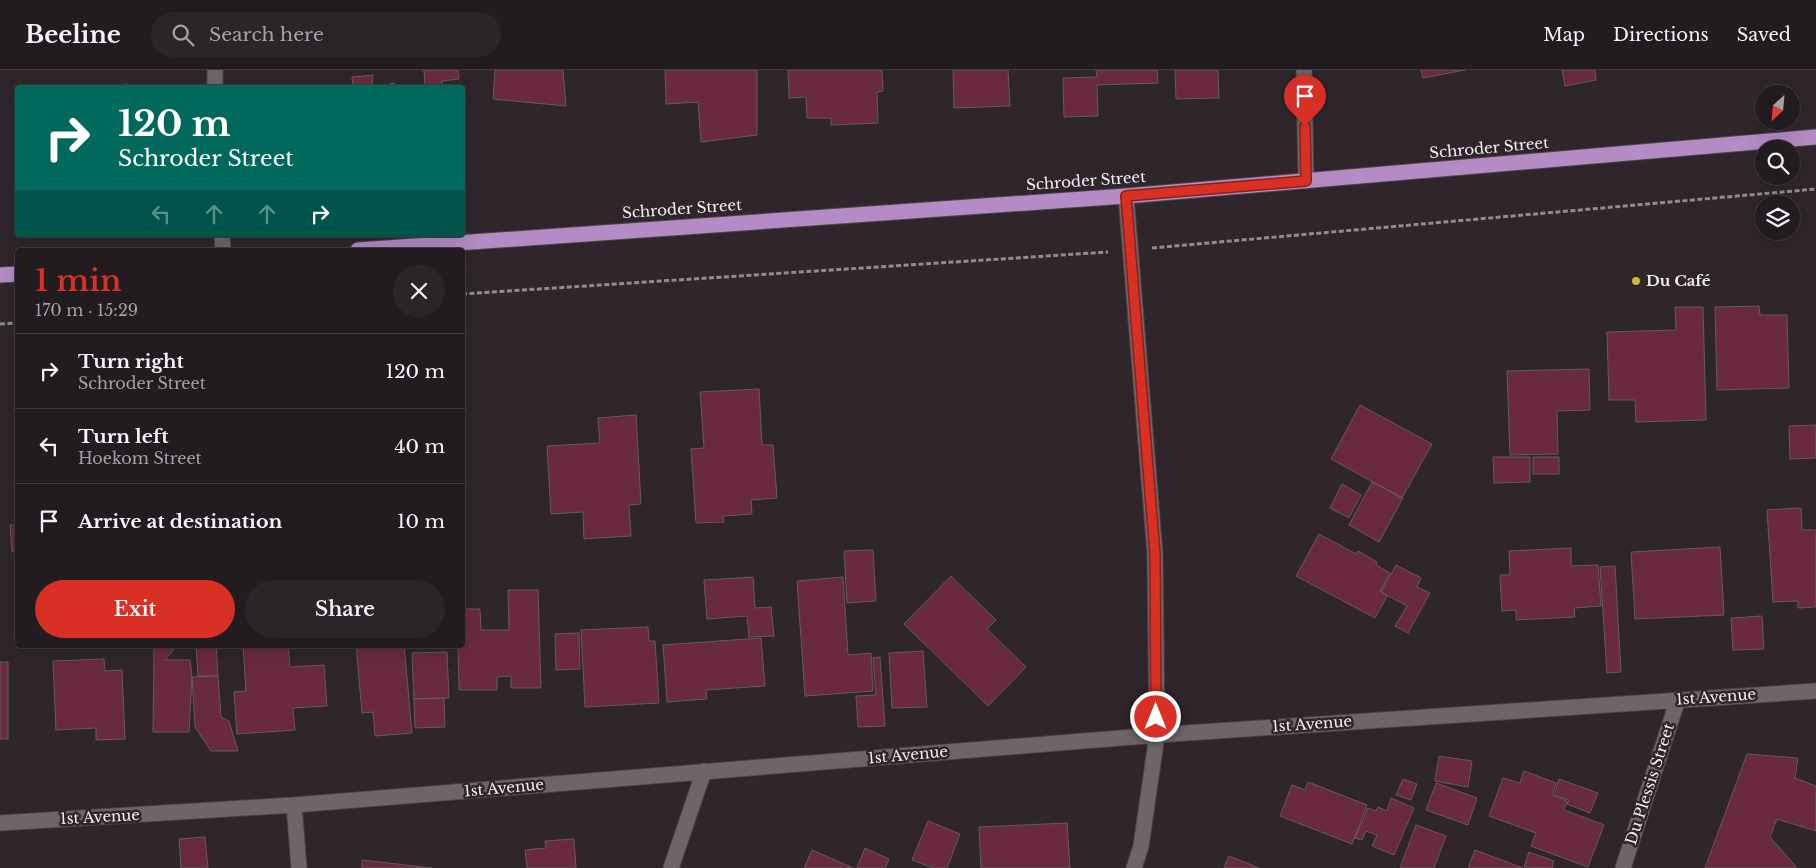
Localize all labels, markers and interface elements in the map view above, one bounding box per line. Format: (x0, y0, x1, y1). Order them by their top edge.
search box (151, 12, 501, 57)
text: Beeline (25, 20, 121, 49)
icon: search (169, 21, 197, 49)
text: Search here (209, 23, 324, 46)
text: Map (1543, 24, 1585, 46)
text: Directions (1613, 24, 1709, 46)
text: Saved (1737, 24, 1791, 46)
pin (1284, 75, 1326, 126)
icon: arrive (1291, 82, 1319, 110)
north arrow (1755, 85, 1800, 130)
map controls (1755, 85, 1800, 240)
text: 120 m (118, 102, 231, 145)
icon: right (35, 105, 100, 170)
street label: Schroder Street (1428, 133, 1550, 162)
button: search (1755, 140, 1800, 185)
text: Schroder Street (118, 145, 294, 172)
street label: Schroder Street (1026, 167, 1147, 194)
street label: Schroder Street (622, 195, 743, 222)
button: layers (1755, 195, 1800, 240)
icon: left (147, 200, 175, 228)
icon: ahead (200, 200, 228, 228)
icon: ahead (253, 200, 281, 228)
icon: right (306, 200, 334, 228)
text: 1 min (35, 262, 121, 299)
button: close (393, 265, 445, 317)
place label: Du Café (1646, 271, 1711, 290)
marker: Du Café (1630, 275, 1642, 287)
text: 170 m · 15:29 (35, 300, 138, 320)
text: Turn right (78, 350, 184, 373)
icon: right (35, 357, 63, 385)
text: 120 m (385, 360, 445, 383)
text: Schroder Street (78, 373, 206, 393)
text: Turn left (78, 425, 169, 448)
icon: left (35, 432, 63, 460)
text: 40 m (394, 435, 445, 458)
text: Hoekom Street (78, 448, 202, 468)
icon: arrive (35, 507, 63, 535)
text: Arrive at destination (78, 510, 282, 533)
text: 10 m (397, 510, 445, 533)
button: Exit (35, 580, 235, 638)
button: Share (245, 580, 445, 638)
street label: 1st Avenue (1675, 684, 1757, 709)
position arrow (1129, 690, 1181, 742)
street label: 1st Avenue (1271, 711, 1353, 736)
street label: Du Plessis Street (1621, 721, 1678, 847)
street label: 1st Avenue (867, 742, 949, 767)
street label: 1st Avenue (463, 775, 545, 800)
street label: 1st Avenue (60, 805, 140, 828)

